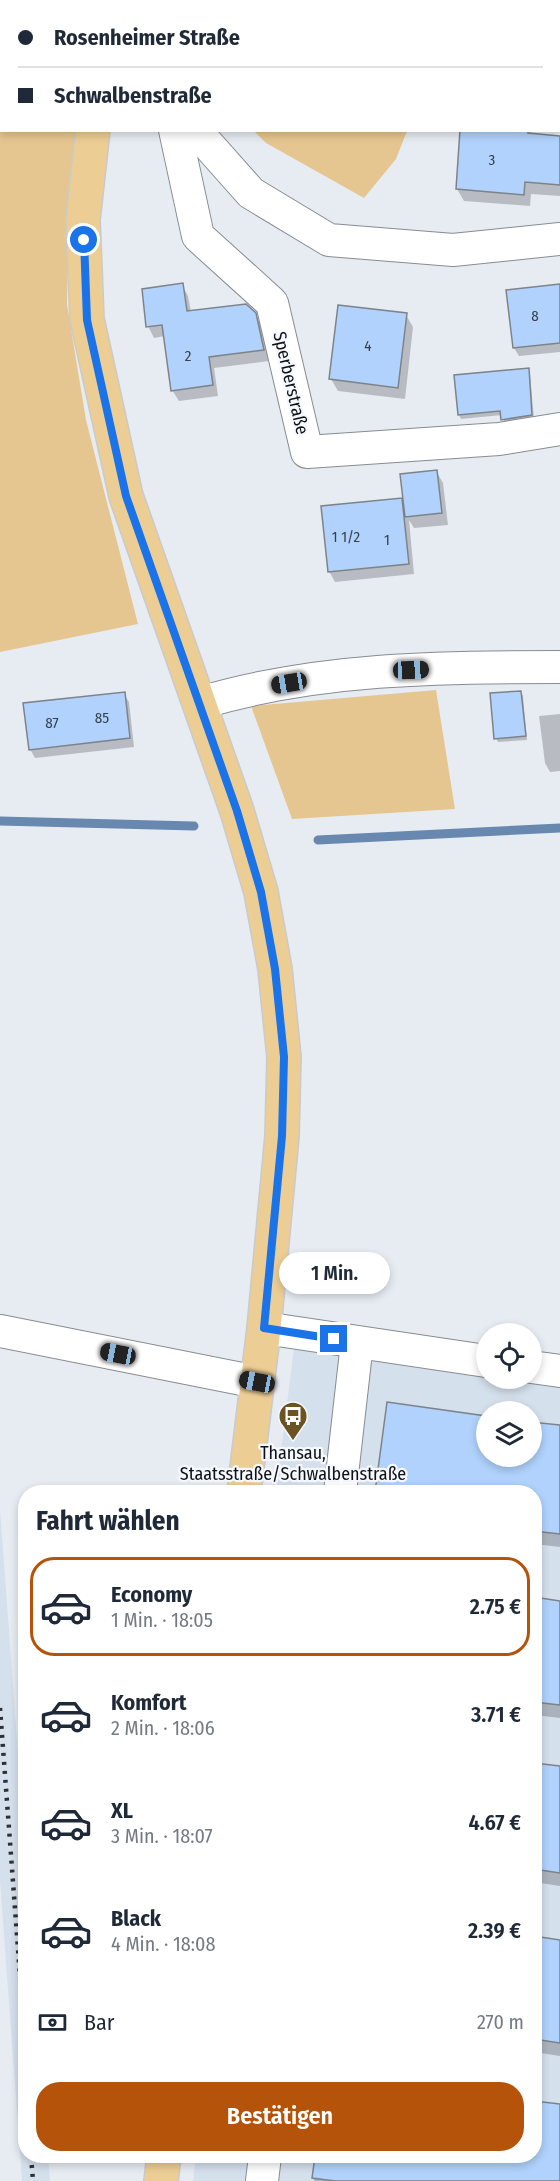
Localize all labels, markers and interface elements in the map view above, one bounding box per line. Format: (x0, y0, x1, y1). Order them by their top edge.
text: Rosenheimer Straße (54, 24, 240, 51)
text: Schwalbenstraße (54, 82, 212, 109)
house number: 3 (489, 151, 496, 169)
route start (70, 226, 97, 253)
house number: 8 (531, 307, 539, 325)
street label: Sperberstraße (268, 329, 314, 437)
house number: 4 (364, 337, 372, 355)
house number: 2 (185, 347, 192, 365)
house number: 1 1/2 (332, 528, 361, 546)
house number: 1 (384, 531, 390, 549)
car (393, 660, 429, 680)
car (270, 671, 308, 695)
house number: 85 (95, 709, 109, 727)
house number: 87 (45, 714, 59, 732)
callout: 1 Min. (278, 1252, 389, 1294)
text: 1 Min. (311, 1261, 358, 1285)
map controls (476, 1323, 542, 1467)
button: locate (476, 1323, 542, 1389)
route end (320, 1325, 347, 1352)
car (99, 1342, 137, 1366)
car (238, 1370, 276, 1394)
bus stop icon: Thansau, Staatsstraße/Schwalbenstraße (277, 1400, 309, 1442)
button: layers (476, 1401, 542, 1467)
place label: Thansau, Staatsstraße/Schwalbenstraße (180, 1442, 406, 1485)
text: Fahrt wählen (36, 1505, 180, 1537)
icon: car (39, 1580, 93, 1634)
text: Economy (111, 1581, 192, 1608)
text: 2.75 € (470, 1593, 521, 1620)
text: 1 Min. · 18:05 (111, 1608, 213, 1632)
icon: car (39, 1688, 93, 1742)
text: Komfort (111, 1689, 186, 1716)
text: 3.71 € (471, 1701, 521, 1728)
text: 2 Min. · 18:06 (111, 1716, 215, 1740)
icon: car (39, 1796, 93, 1850)
text: XL (111, 1797, 133, 1824)
text: 4.67 € (468, 1809, 521, 1836)
text: 3 Min. · 18:07 (111, 1824, 213, 1848)
icon: car (39, 1904, 93, 1958)
text: Black (111, 1905, 161, 1932)
text: 2.39 € (468, 1917, 521, 1944)
text: 4 Min. · 18:08 (111, 1932, 216, 1956)
icon: cash (36, 2006, 69, 2039)
text: Bar (84, 2009, 115, 2036)
text: 270 m (477, 2010, 524, 2034)
button: Bestätigen (36, 2082, 524, 2151)

